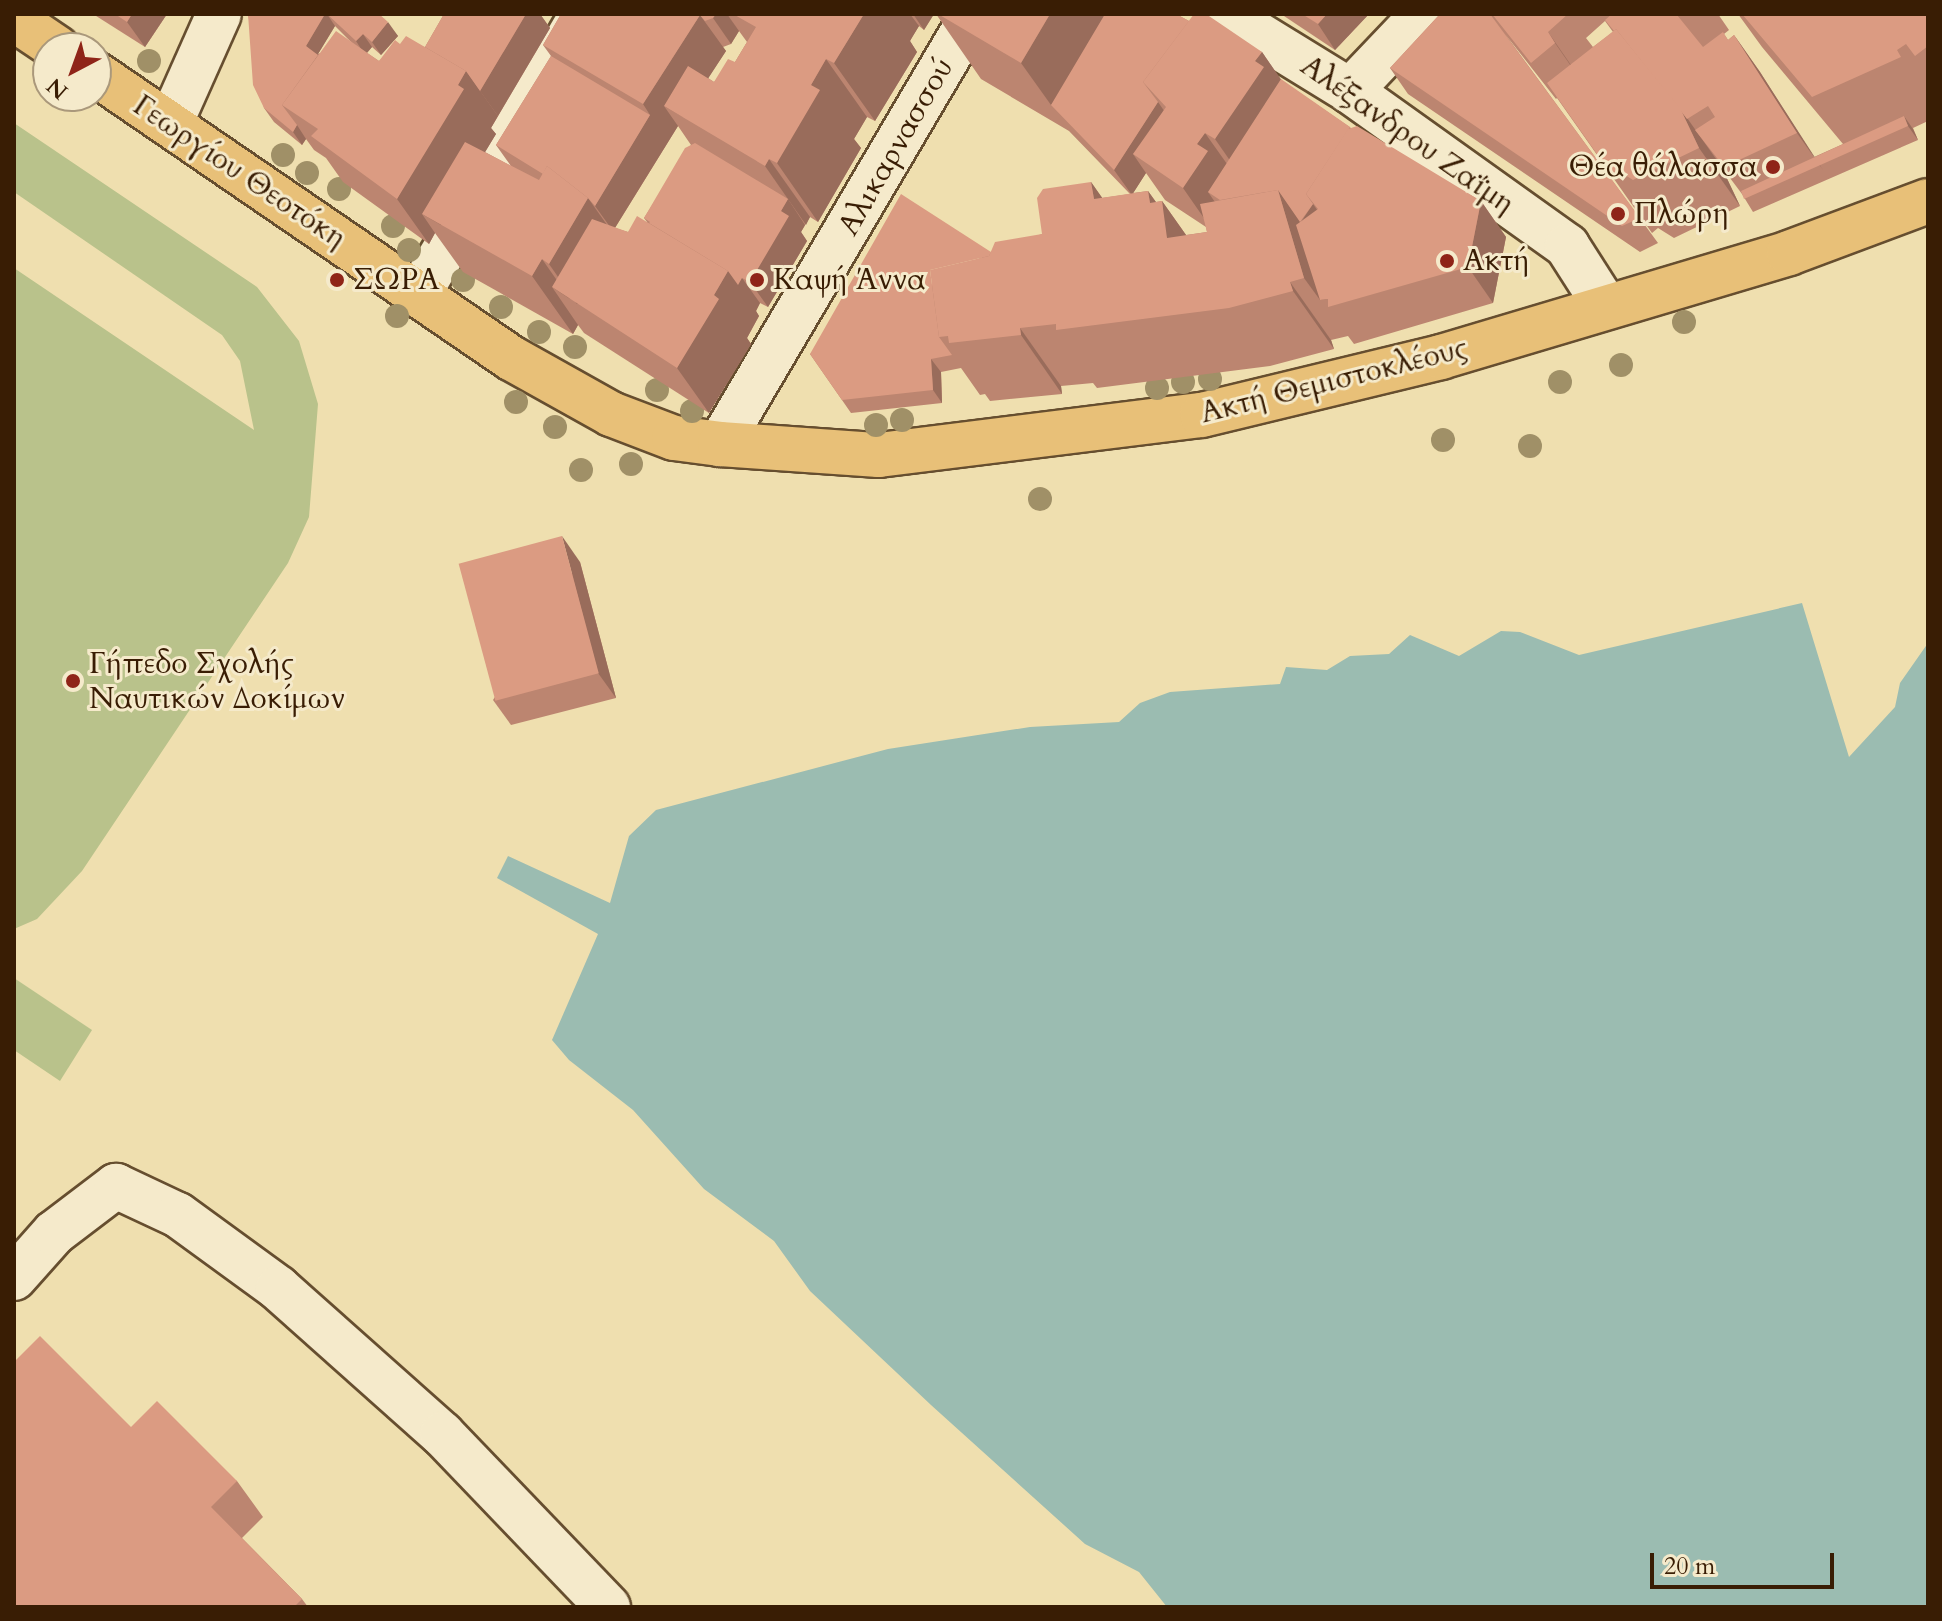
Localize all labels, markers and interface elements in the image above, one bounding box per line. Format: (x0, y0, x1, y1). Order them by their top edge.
north arrow (32, 32, 112, 112)
street label: Αλέξανδρου Ζαΐμη (1294, 48, 1520, 222)
street label: Αλικαρνασσού (831, 52, 961, 242)
text: N (41, 71, 75, 106)
street label: Γεωργίου Θεοτόκη (126, 88, 352, 256)
place label: Θέα θάλασσα (1569, 149, 1757, 185)
marker: Θέα θάλασσα (1764, 158, 1782, 176)
place label: Πλώρη (1634, 196, 1728, 232)
marker: Πλώρη (1609, 205, 1627, 223)
place label: Ακτή (1463, 243, 1530, 279)
marker: Ακτή (1438, 252, 1456, 270)
place label: ΣΩΡΑ (353, 262, 440, 298)
place label: Καψή Άννα (773, 262, 925, 298)
marker: ΣΩΡΑ (328, 271, 346, 289)
marker: Καψή Άννα (748, 271, 766, 289)
street label: Ακτή Θεμιστοκλέους (1197, 330, 1471, 432)
place label: Γήπεδο Σχολής Ναυτικών Δοκίμων (89, 646, 345, 716)
marker: Γήπεδο Σχολής Ναυτικών Δοκίμων (64, 672, 82, 690)
scale bar (1654, 1537, 1838, 1587)
text: 20 m (1664, 1550, 1715, 1583)

